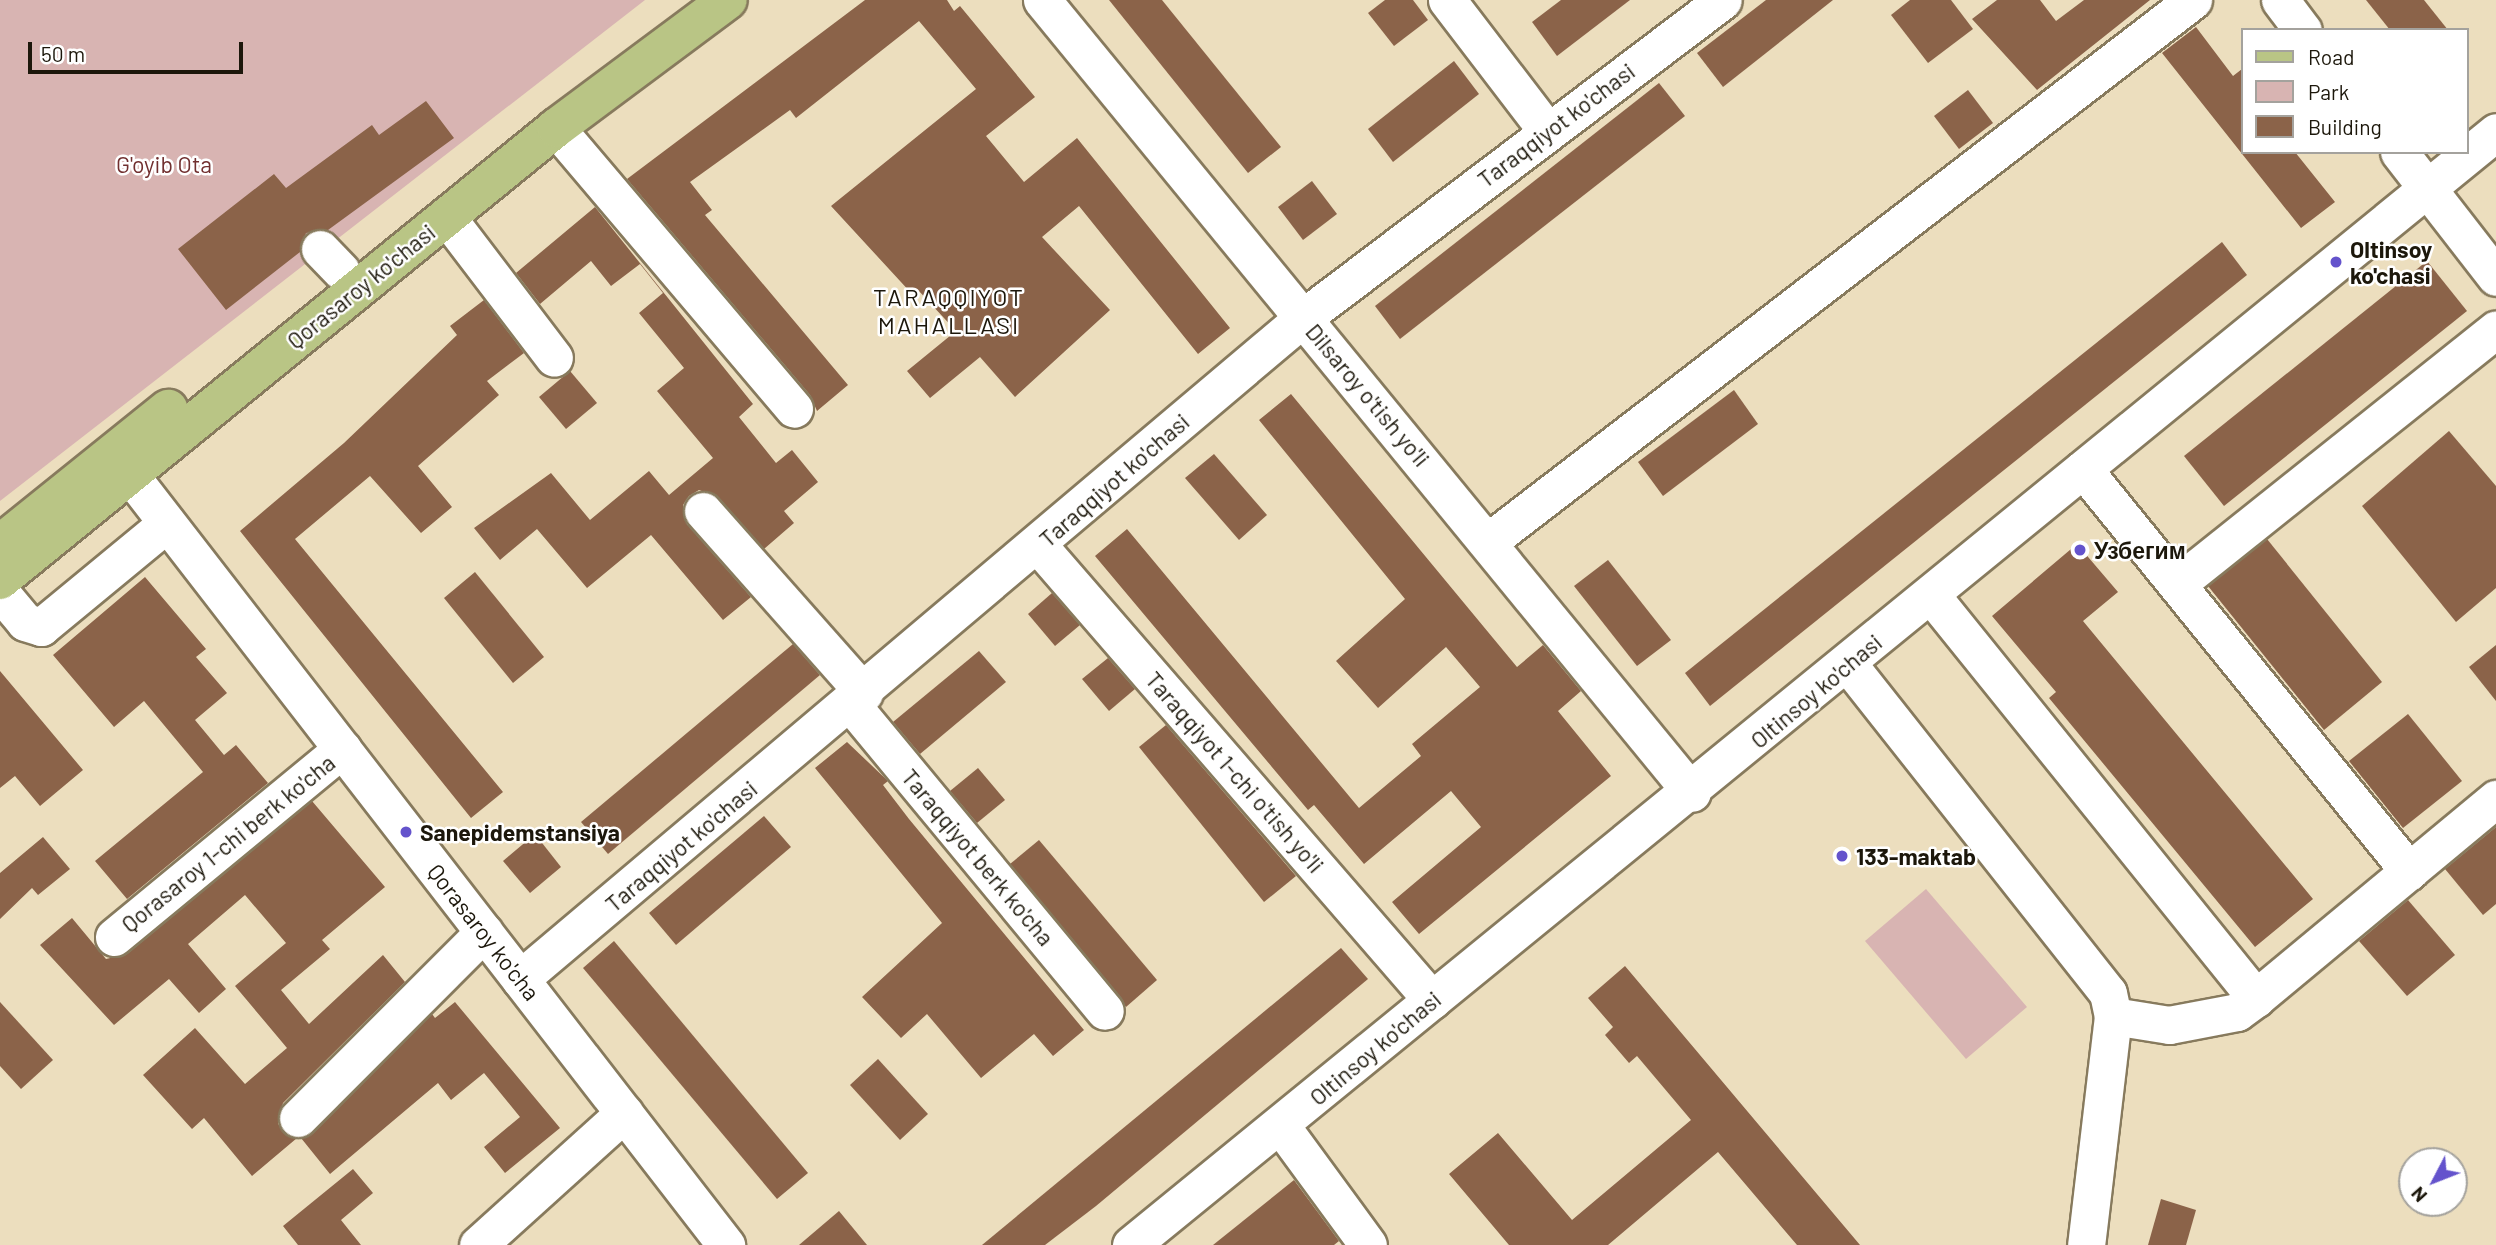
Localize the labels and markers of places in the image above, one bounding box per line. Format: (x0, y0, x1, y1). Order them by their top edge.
place label: Oltinsoy ko'chasi (2350, 235, 2432, 289)
marker: Oltinsoy ko'chasi (2328, 254, 2344, 270)
place label: Узбегим (2094, 536, 2186, 564)
marker: Узбегим (2072, 542, 2088, 558)
place label: Sanepidemstansiya (420, 818, 620, 846)
marker: Sanepidemstansiya (398, 824, 414, 840)
place label: 133-maktab (1856, 842, 1976, 870)
marker: 133-maktab (1834, 848, 1850, 864)

